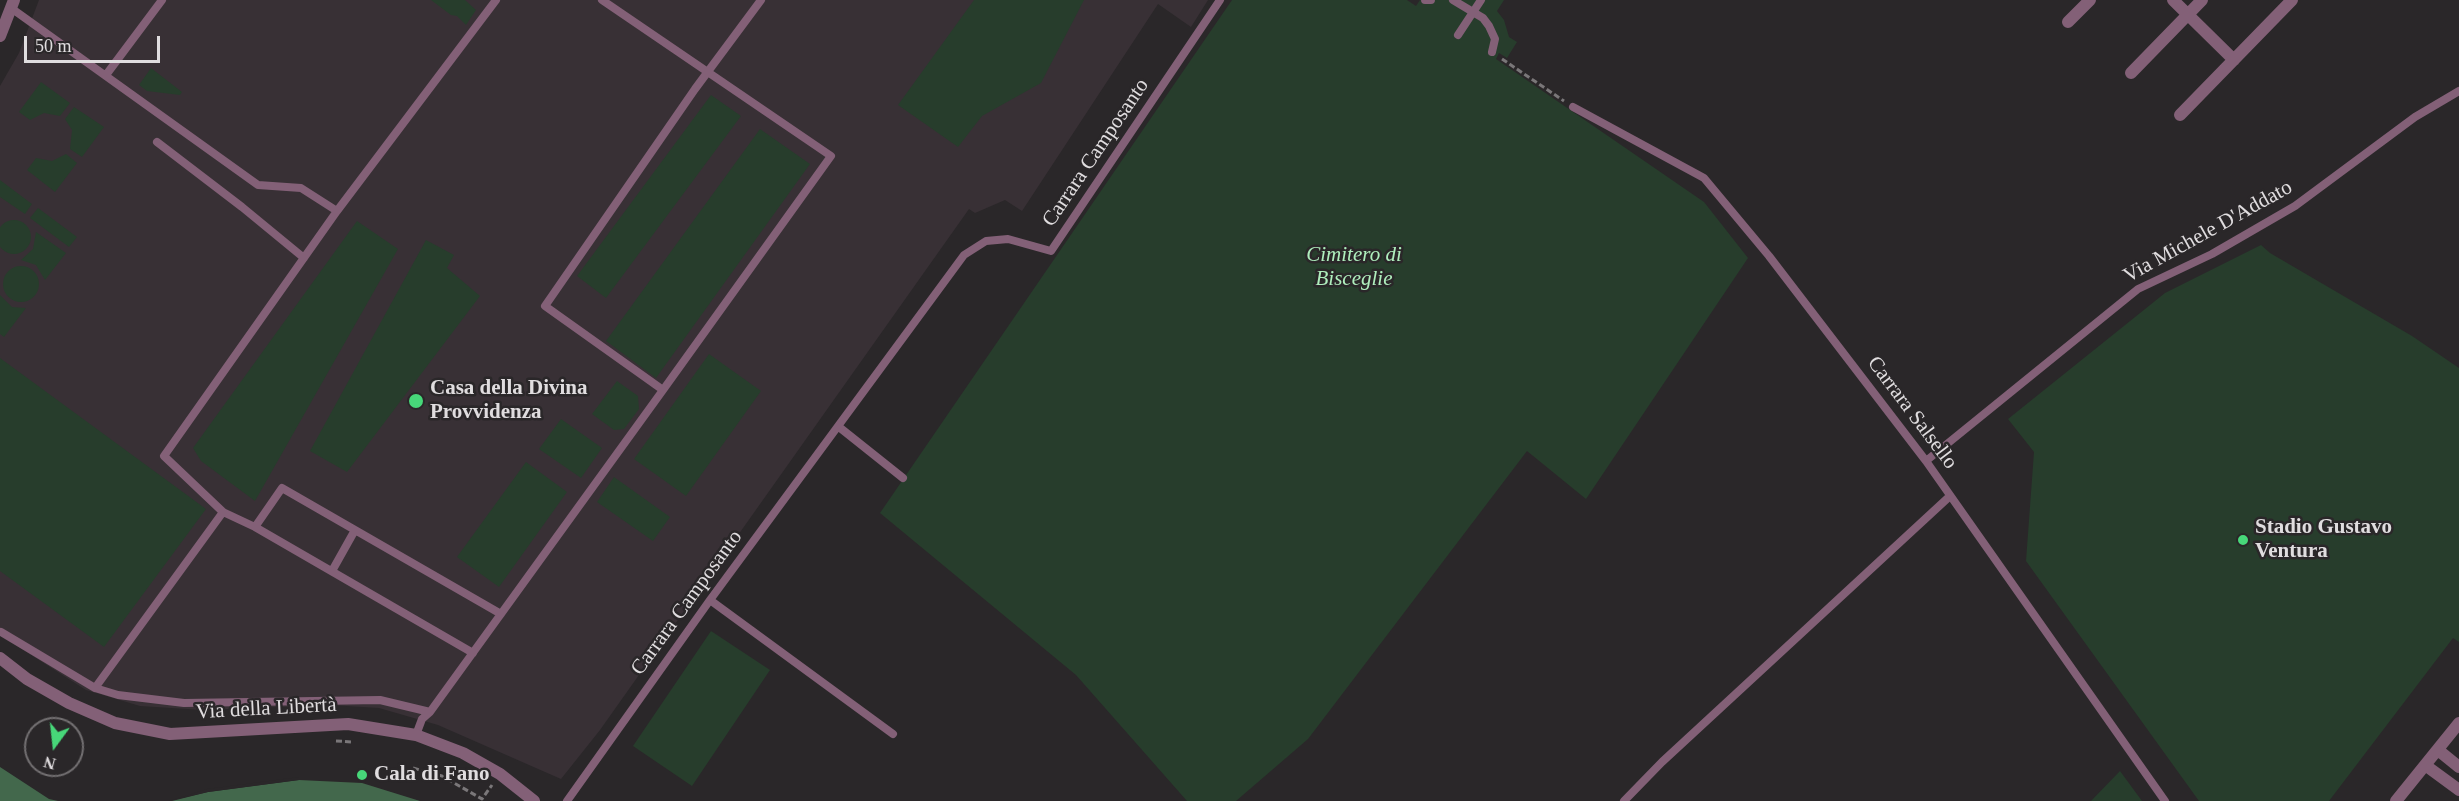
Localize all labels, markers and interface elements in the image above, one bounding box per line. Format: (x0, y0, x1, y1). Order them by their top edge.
scale bar (27, 24, 164, 62)
text: 50 m (35, 36, 72, 56)
street label: Carrara Camposanto (1037, 74, 1155, 232)
street label: Via Michele D'Addato (2119, 175, 2297, 289)
park label: Cimitero di Bisceglie (1306, 242, 1402, 292)
street label: Carrara Salsello (1861, 352, 1963, 474)
place label: Casa della Divina Provvidenza (430, 376, 588, 426)
marker: Casa della Divina Provvidenza (407, 392, 425, 410)
place label: Stadio Gustavo Ventura (2255, 515, 2392, 565)
street label: Carrara Camposanto (626, 526, 748, 680)
marker: Stadio Gustavo Ventura (2236, 533, 2250, 547)
street label: Via della Libertà (195, 693, 337, 725)
north arrow (24, 717, 84, 777)
text: N (42, 753, 58, 773)
place label: Cala di Fano (374, 762, 490, 788)
marker: Cala di Fano (355, 768, 369, 782)

